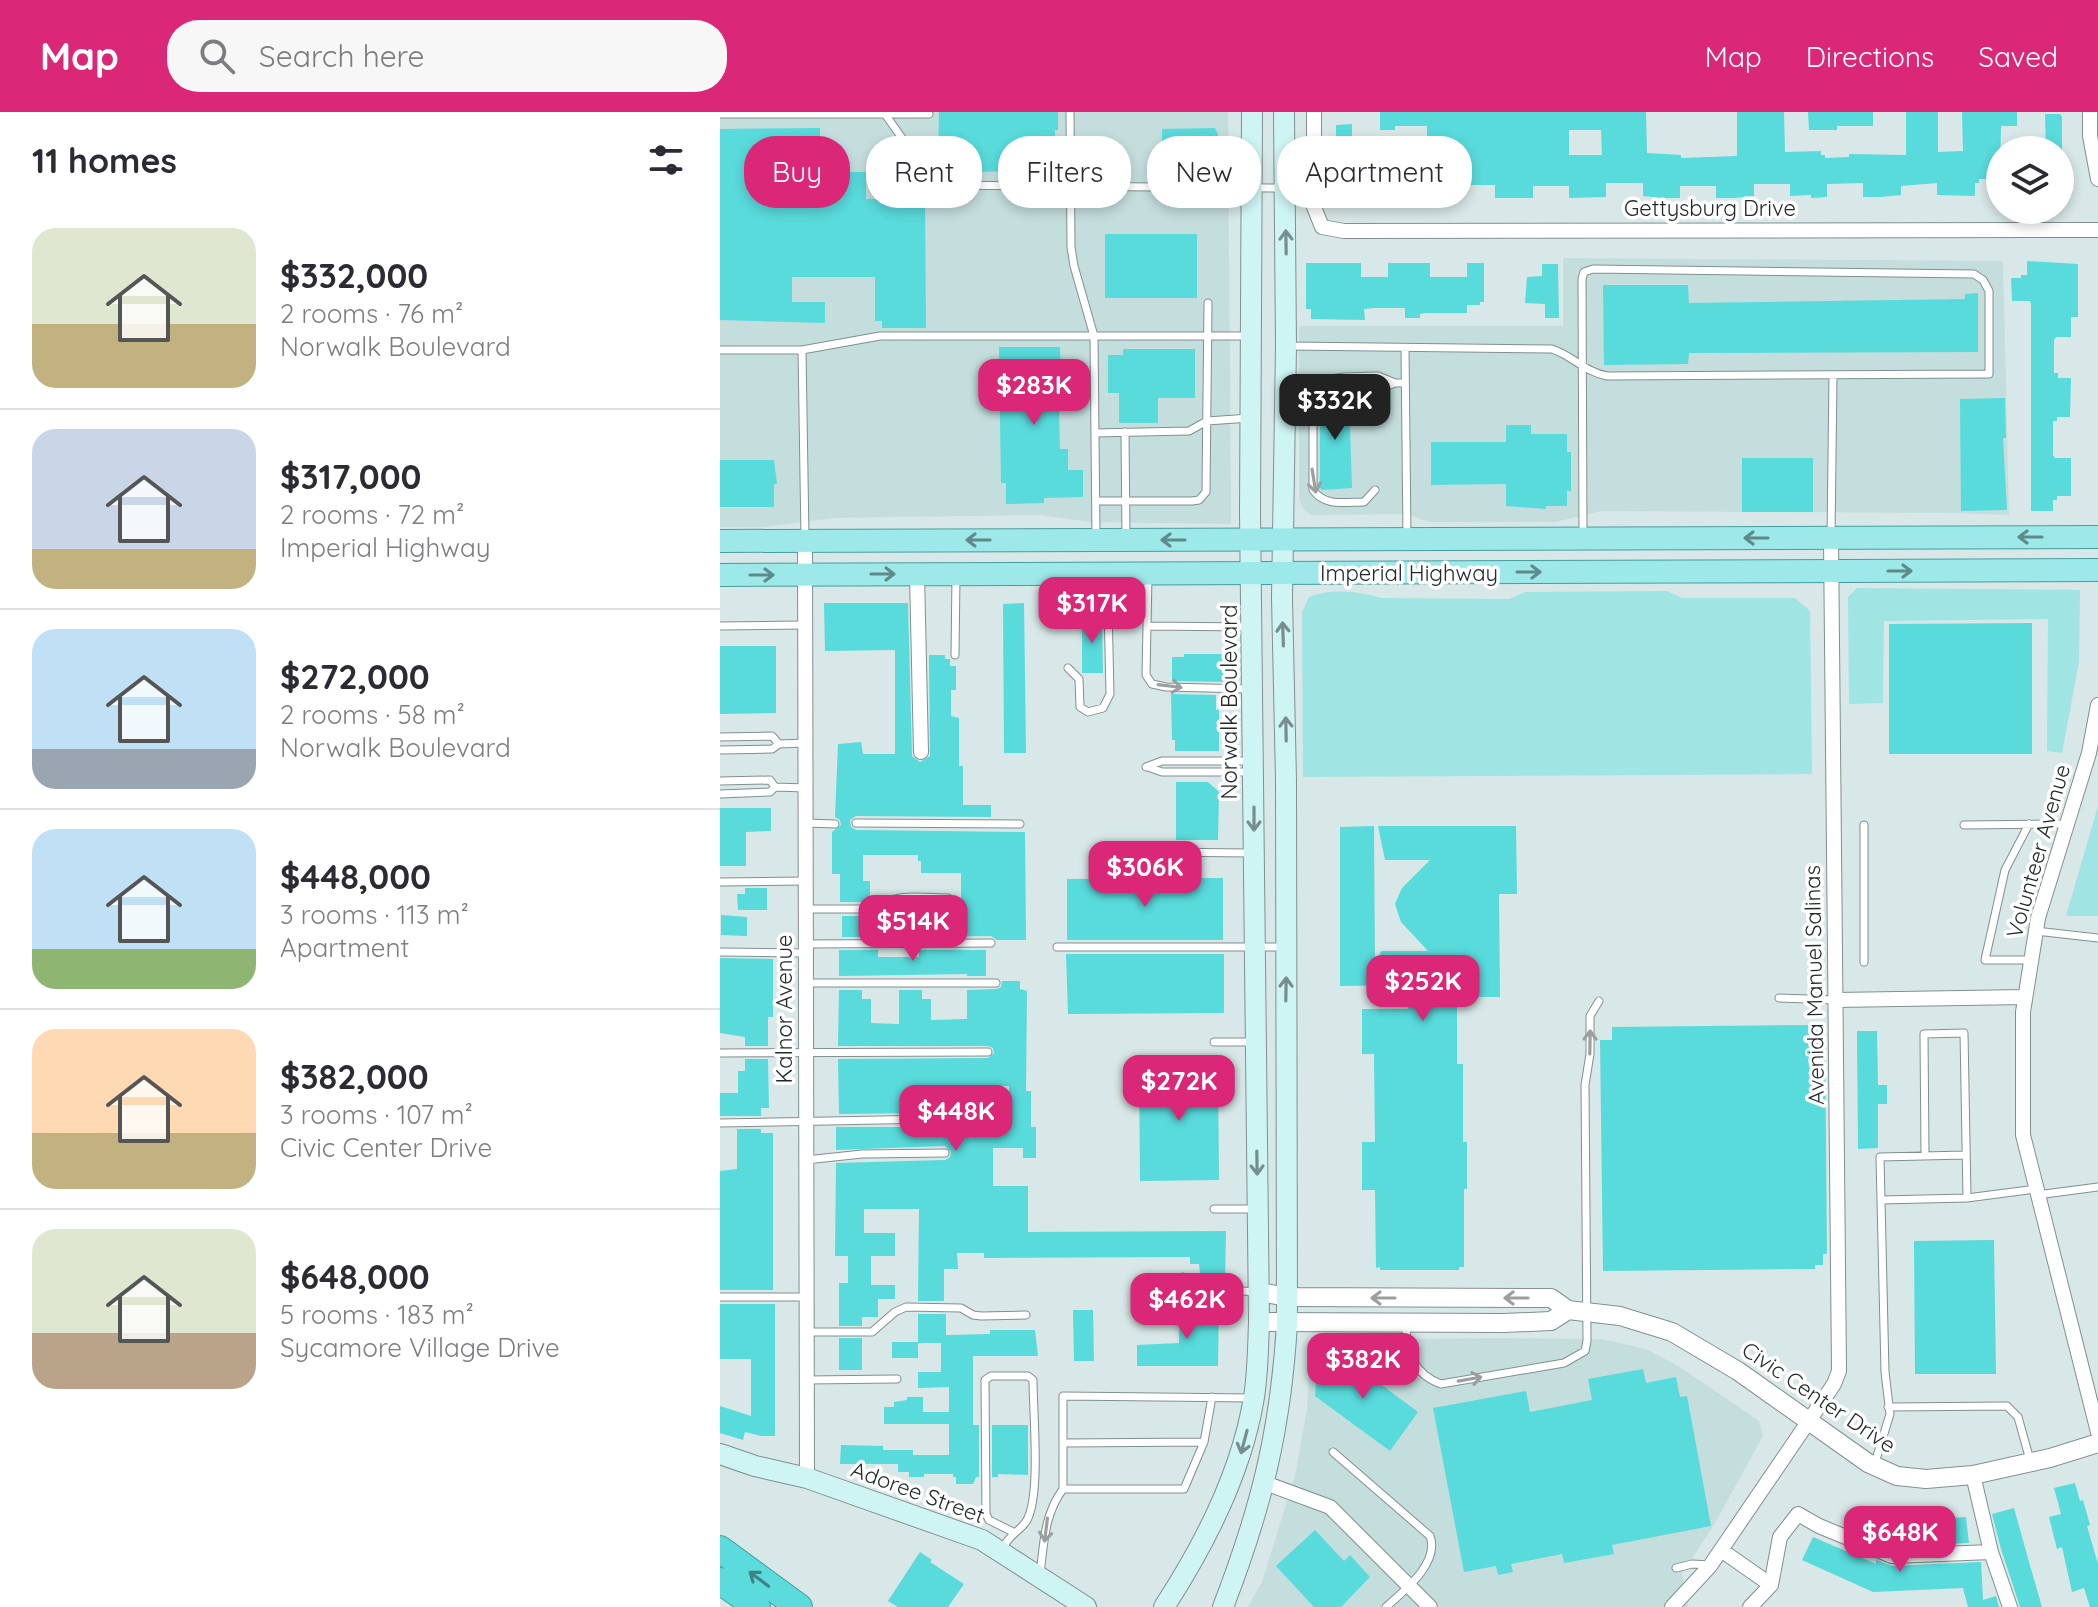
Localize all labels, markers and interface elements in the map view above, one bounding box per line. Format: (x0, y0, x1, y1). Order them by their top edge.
search box (167, 20, 727, 92)
text: Map (40, 32, 119, 80)
icon: search (195, 34, 239, 78)
text: Search here (259, 37, 424, 75)
text: Map (1705, 39, 1762, 74)
text: Directions (1806, 39, 1934, 74)
text: Saved (1978, 39, 2058, 74)
chip: Buy (744, 136, 850, 208)
chip: Rent (866, 136, 982, 208)
chip: Filters (998, 136, 1131, 208)
chip: New (1147, 136, 1261, 208)
chip: Apartment (1277, 136, 1472, 208)
map controls (1986, 136, 2074, 224)
button: layers (1986, 136, 2074, 224)
icon: filters (644, 138, 688, 182)
text: 11 homes (32, 139, 177, 182)
street label: Gettysburg Drive (1624, 194, 1796, 222)
one-way arrow (1278, 229, 1293, 256)
text: $332,000 (280, 254, 428, 297)
icon: home (96, 260, 192, 356)
text: 2 rooms · 76 m² (280, 297, 463, 330)
text: Norwalk Boulevard (280, 330, 511, 363)
pin: $283K (978, 359, 1090, 427)
text: $283K (996, 368, 1072, 401)
pin: $332K (1279, 374, 1391, 442)
text: $332K (1297, 383, 1373, 416)
text: $317,000 (280, 455, 421, 498)
icon: home (96, 461, 192, 557)
one-way arrow (1307, 467, 1322, 493)
text: 2 rooms · 72 m² (280, 498, 464, 531)
one-way arrow (2017, 529, 2044, 545)
one-way arrow (1743, 530, 1770, 546)
text: Imperial Highway (280, 531, 491, 564)
one-way arrow (1160, 532, 1187, 548)
one-way arrow (965, 533, 992, 548)
street label: Imperial Highway (1320, 559, 1498, 587)
one-way arrow (1886, 563, 1913, 579)
one-way arrow (1515, 565, 1542, 580)
one-way arrow (869, 566, 896, 582)
one-way arrow (748, 567, 775, 583)
pin: $317K (1036, 577, 1148, 645)
text: $317K (1057, 586, 1127, 619)
street label: Norwalk Boulevard (1215, 604, 1243, 800)
one-way arrow (1276, 622, 1291, 648)
text: $272,000 (280, 655, 430, 698)
icon: home (96, 661, 192, 757)
one-way arrow (1156, 679, 1182, 694)
text: 2 rooms · 58 m² (280, 698, 465, 731)
one-way arrow (1278, 716, 1293, 743)
text: Norwalk Boulevard (280, 731, 511, 764)
street label: Volunteer Avenue (2000, 761, 2076, 941)
one-way arrow (1246, 805, 1262, 832)
pin: $306K (1089, 841, 1201, 909)
text: $306K (1107, 850, 1183, 883)
text: $448,000 (280, 855, 431, 898)
icon: home (96, 861, 192, 957)
street label: Avenida Manuel Salinas (1798, 865, 1830, 1105)
pin: $514K (857, 895, 969, 963)
text: 3 rooms · 113 m² (280, 898, 469, 931)
text: $514K (877, 904, 949, 937)
text: Apartment (280, 931, 409, 964)
street label: Kalnor Avenue (770, 935, 798, 1083)
pin: $252K (1367, 955, 1479, 1023)
text: $252K (1384, 964, 1462, 997)
one-way arrow (1279, 976, 1294, 1003)
one-way arrow (1582, 1029, 1598, 1056)
text: $382,000 (280, 1055, 429, 1098)
pin: $272K (1123, 1055, 1235, 1123)
icon: home (96, 1061, 192, 1157)
text: $272K (1141, 1064, 1217, 1097)
pin: $448K (900, 1085, 1012, 1153)
text: $448K (917, 1094, 995, 1127)
text: 3 rooms · 107 m² (280, 1098, 473, 1131)
text: Civic Center Drive (280, 1131, 492, 1164)
one-way arrow (1249, 1149, 1265, 1176)
text: $648,000 (280, 1255, 430, 1298)
icon: home (96, 1261, 192, 1357)
pin: $462K (1131, 1273, 1243, 1341)
text: $462K (1148, 1282, 1226, 1315)
one-way arrow (1370, 1290, 1397, 1306)
one-way arrow (1503, 1290, 1530, 1306)
text: 5 rooms · 183 m² (280, 1298, 474, 1331)
text: Sycamore Village Drive (280, 1331, 560, 1364)
pin: $382K (1307, 1333, 1419, 1401)
street label: Civic Center Drive (1737, 1335, 1901, 1459)
text: $382K (1325, 1342, 1401, 1375)
one-way arrow (1457, 1371, 1482, 1386)
one-way arrow (1236, 1428, 1251, 1454)
street label: Adoree Street (848, 1455, 988, 1529)
pin: $648K (1844, 1506, 1956, 1574)
text: $648K (1862, 1515, 1938, 1548)
one-way arrow (1038, 1516, 1053, 1543)
one-way arrow (749, 1570, 770, 1587)

